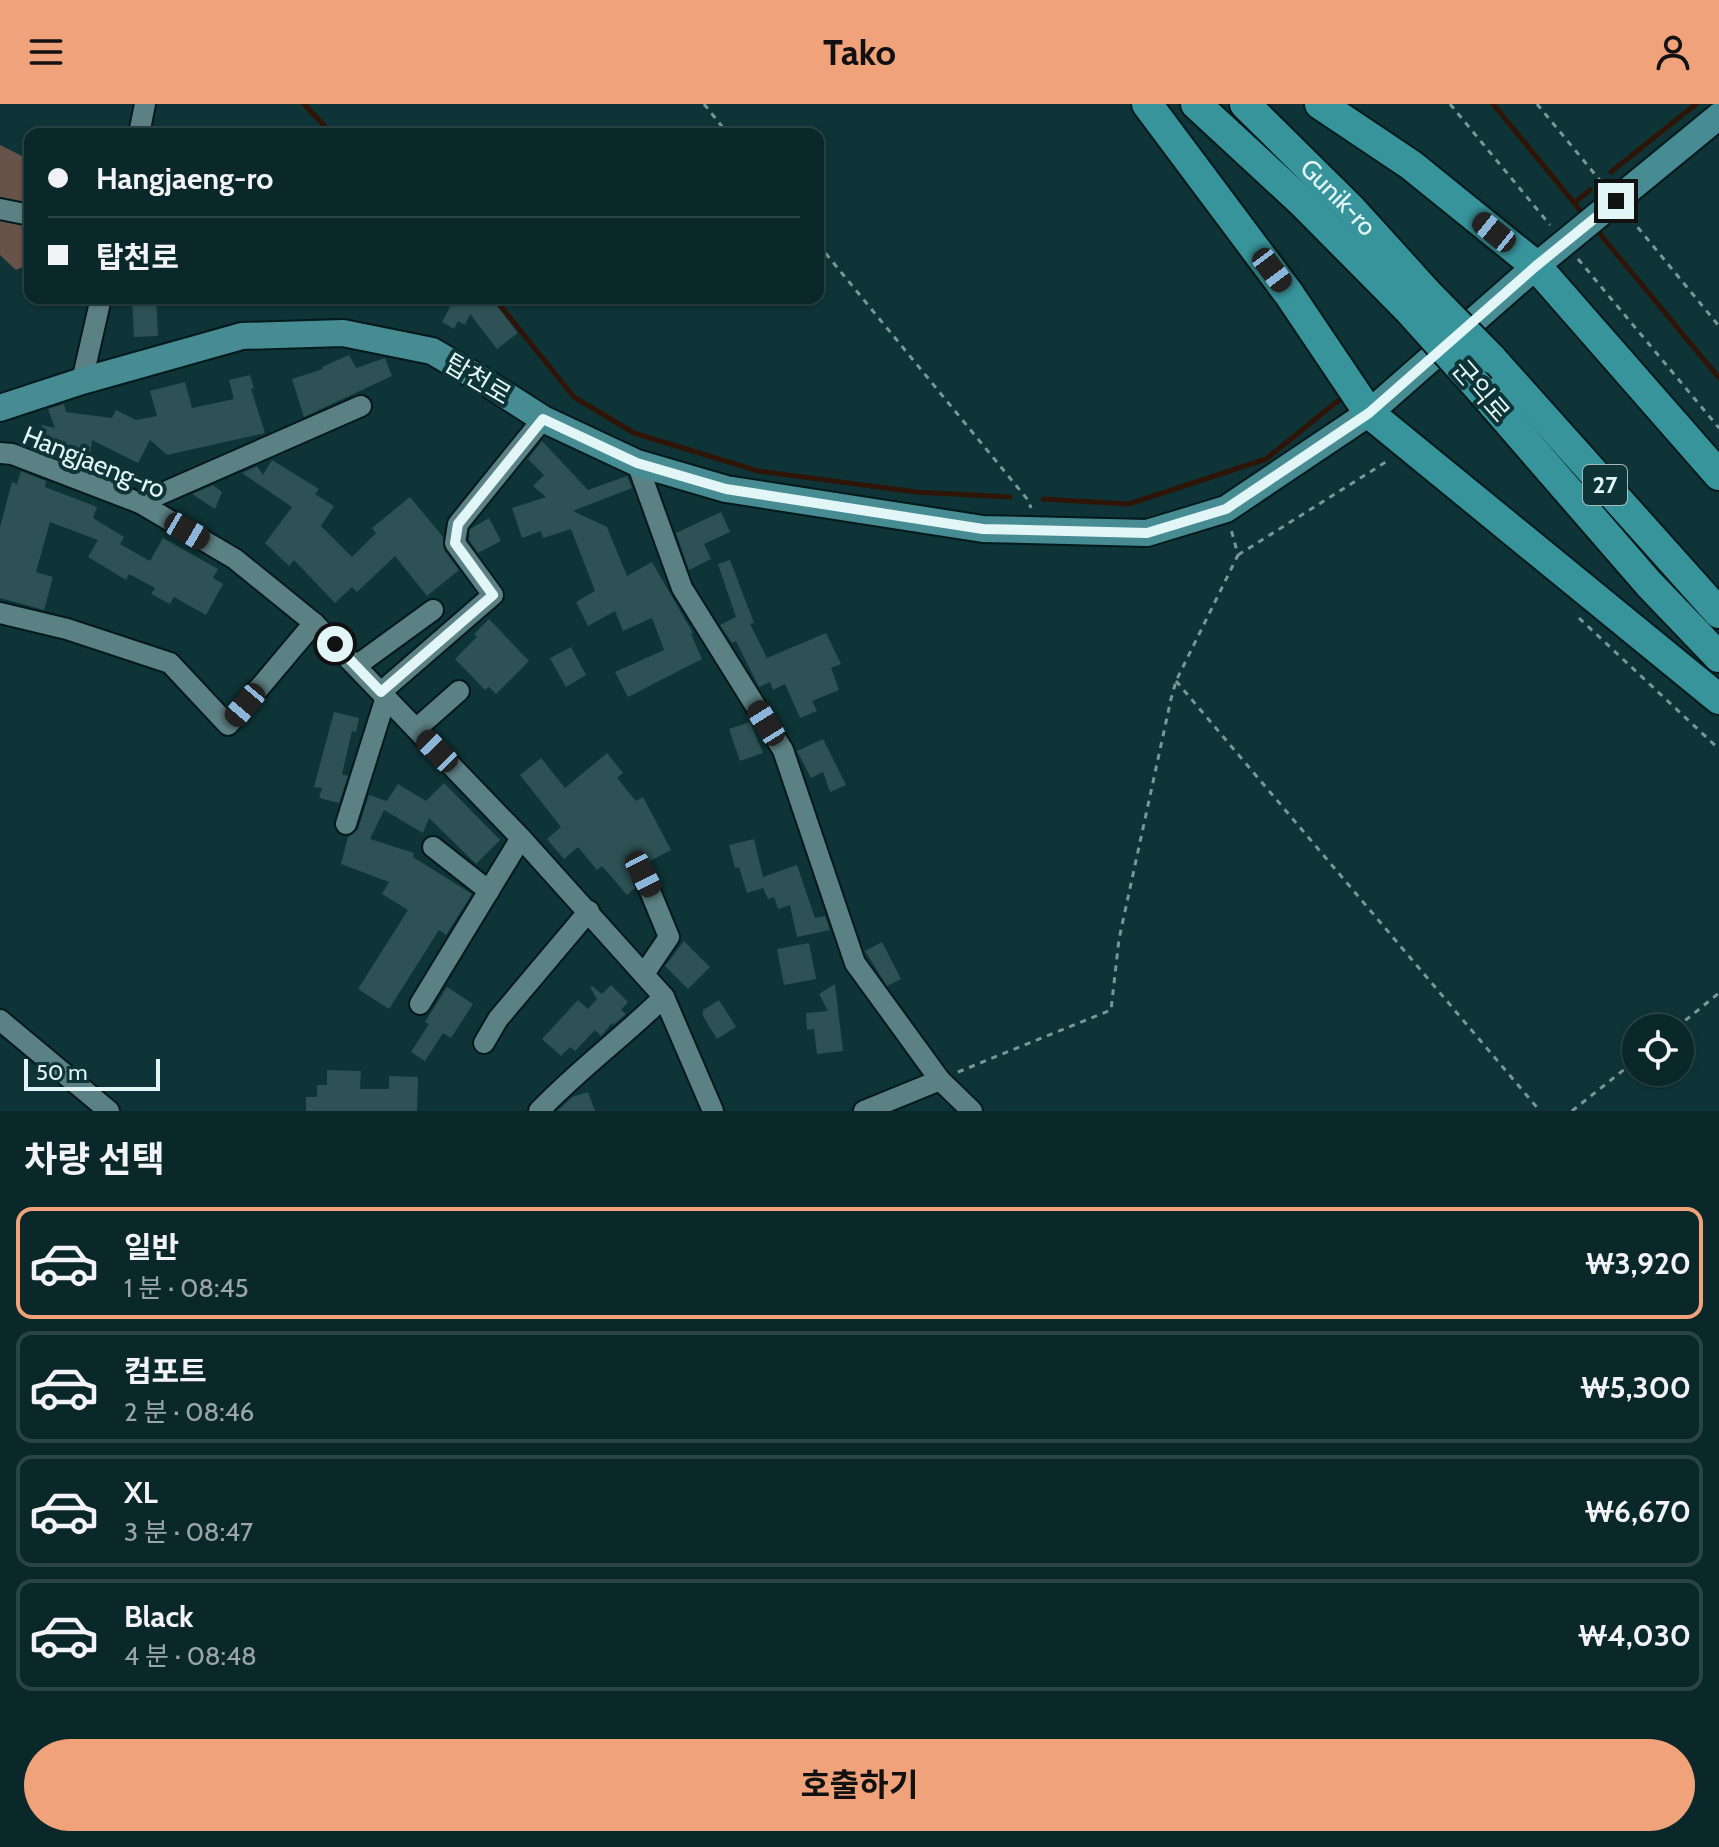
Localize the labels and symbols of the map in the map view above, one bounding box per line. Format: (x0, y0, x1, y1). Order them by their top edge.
street label: Gunik-ro (1294, 152, 1383, 242)
route end (1598, 183, 1634, 219)
car (1468, 208, 1520, 256)
car (1248, 244, 1296, 296)
street label: 탑천로 (439, 347, 517, 411)
street label: 군익로 (1445, 353, 1517, 429)
street label: Hangjaeng-ro (18, 419, 170, 505)
road number: 27 (1583, 465, 1627, 505)
car (160, 509, 214, 553)
route start (317, 626, 353, 662)
car (220, 679, 270, 731)
car (743, 696, 789, 750)
car (412, 725, 462, 777)
car (621, 847, 665, 901)
scale bar (24, 1055, 160, 1091)

